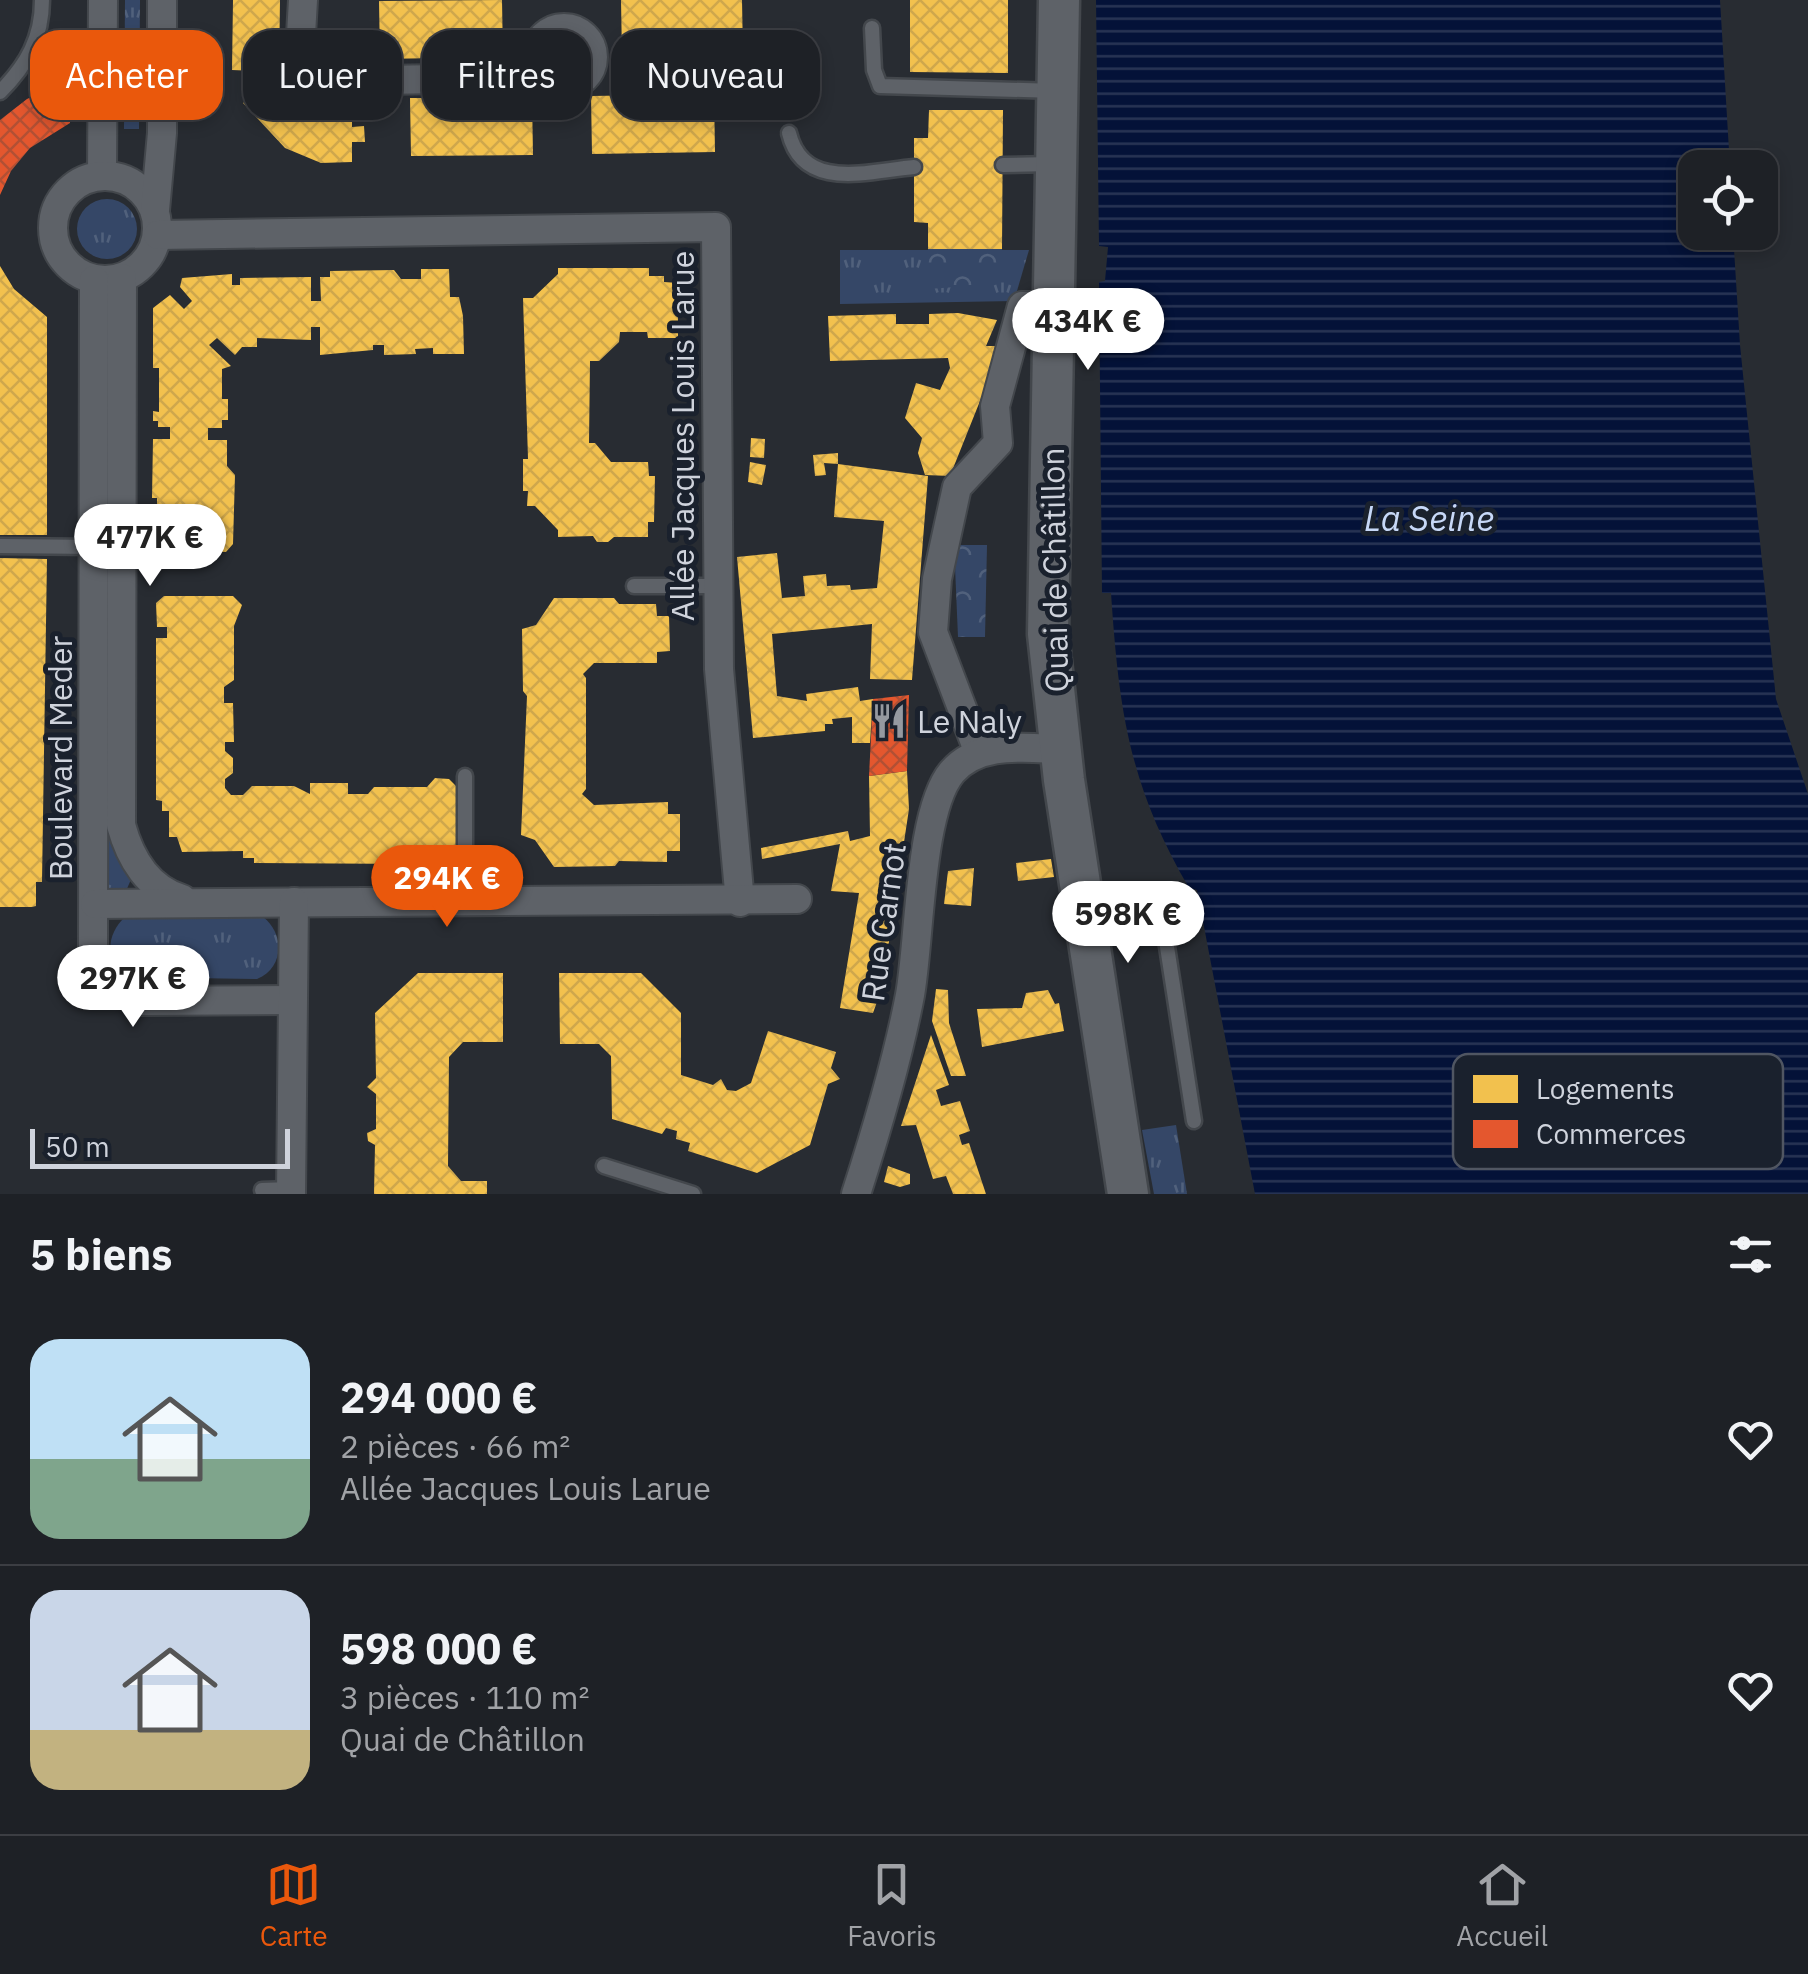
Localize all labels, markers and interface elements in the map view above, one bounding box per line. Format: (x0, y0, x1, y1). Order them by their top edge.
chip: Acheter (30, 30, 223, 120)
chip: Louer (243, 30, 402, 120)
chip: Filtres (422, 30, 591, 120)
chip: Nouveau (611, 30, 820, 120)
map controls (1678, 150, 1778, 250)
button: locate (1678, 150, 1778, 250)
street label: Allée Jacques Louis Larue (661, 251, 703, 621)
pin: 434K € (1007, 288, 1169, 373)
text: 434K € (1034, 299, 1142, 341)
street label: Quai de Châtillon (1031, 447, 1077, 693)
water label: La Seine (1364, 495, 1494, 541)
pin: 477K € (69, 504, 231, 589)
text: 477K € (96, 515, 204, 557)
street label: Boulevard Meder (39, 635, 81, 880)
place label: Le Naly (917, 700, 1022, 742)
restaurant icon: Le Naly (870, 702, 908, 740)
street label: Rue Carnot (851, 840, 915, 1004)
pin: 294K € (366, 845, 528, 930)
text: 294K € (393, 856, 501, 898)
pin: 598K € (1047, 881, 1209, 966)
text: 598K € (1074, 892, 1182, 934)
pin: 297K € (52, 945, 214, 1030)
text: 297K € (79, 956, 187, 998)
legend (1453, 1054, 1783, 1169)
text: Logements (1536, 1070, 1675, 1107)
text: Commerces (1536, 1115, 1686, 1152)
scale bar (30, 1124, 290, 1168)
text: 50 m (45, 1128, 110, 1165)
text: 5 biens (30, 1227, 172, 1282)
icon: filters (1723, 1227, 1778, 1282)
text: 294 000 € (340, 1370, 537, 1425)
icon: home (110, 1379, 230, 1499)
icon: heart (1723, 1412, 1778, 1467)
text: 2 pièces · 66 m² (340, 1425, 570, 1467)
text: Allée Jacques Louis Larue (340, 1467, 711, 1509)
text: 598 000 € (340, 1621, 537, 1676)
icon: home (110, 1630, 230, 1750)
icon: heart (1723, 1663, 1778, 1718)
text: 3 pièces · 110 m² (340, 1676, 590, 1718)
text: Quai de Châtillon (340, 1718, 585, 1760)
tab: Carte (260, 1857, 328, 1954)
tab: Favoris (847, 1857, 937, 1954)
tab: Accueil (1456, 1857, 1548, 1954)

